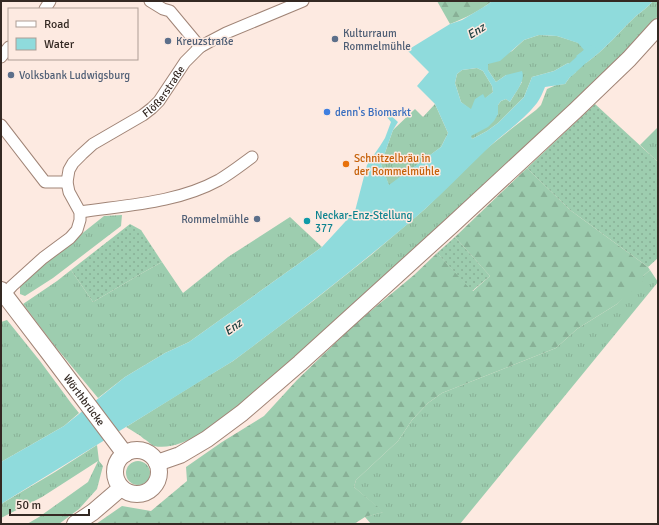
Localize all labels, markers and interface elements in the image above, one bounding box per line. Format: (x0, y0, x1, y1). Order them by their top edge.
legend (8, 8, 138, 60)
text: Road (44, 17, 70, 32)
water label: Enz (464, 19, 490, 43)
place label: Kulturraum Rommelmühle (343, 27, 411, 53)
marker: Kulturraum Rommelmühle (330, 34, 340, 44)
place label: Kreuzstraße (176, 35, 233, 48)
marker: Kreuzstraße (163, 36, 173, 46)
text: Water (44, 37, 75, 52)
street label: Flößerstraße (140, 63, 188, 120)
place label: Volksbank Ludwigsburg (19, 69, 130, 82)
marker: Volksbank Ludwigsburg (6, 70, 16, 80)
place label: denn's Biomarkt (335, 106, 411, 119)
marker: denn's Biomarkt (322, 107, 332, 117)
place label: Schnitzelbräu in der Rommelmühle (354, 152, 440, 178)
marker: Schnitzelbräu in der Rommelmühle (341, 159, 351, 169)
place label: Neckar-Enz-Stellung 377 (315, 209, 413, 235)
place label: Rommelmühle (181, 213, 249, 226)
marker: Rommelmühle (252, 214, 262, 224)
marker: Neckar-Enz-Stellung 377 (302, 216, 312, 226)
water label: Enz (221, 315, 247, 339)
street label: Wörthbrücke (61, 372, 107, 428)
scale bar (10, 491, 89, 517)
text: 50 m (16, 498, 41, 513)

